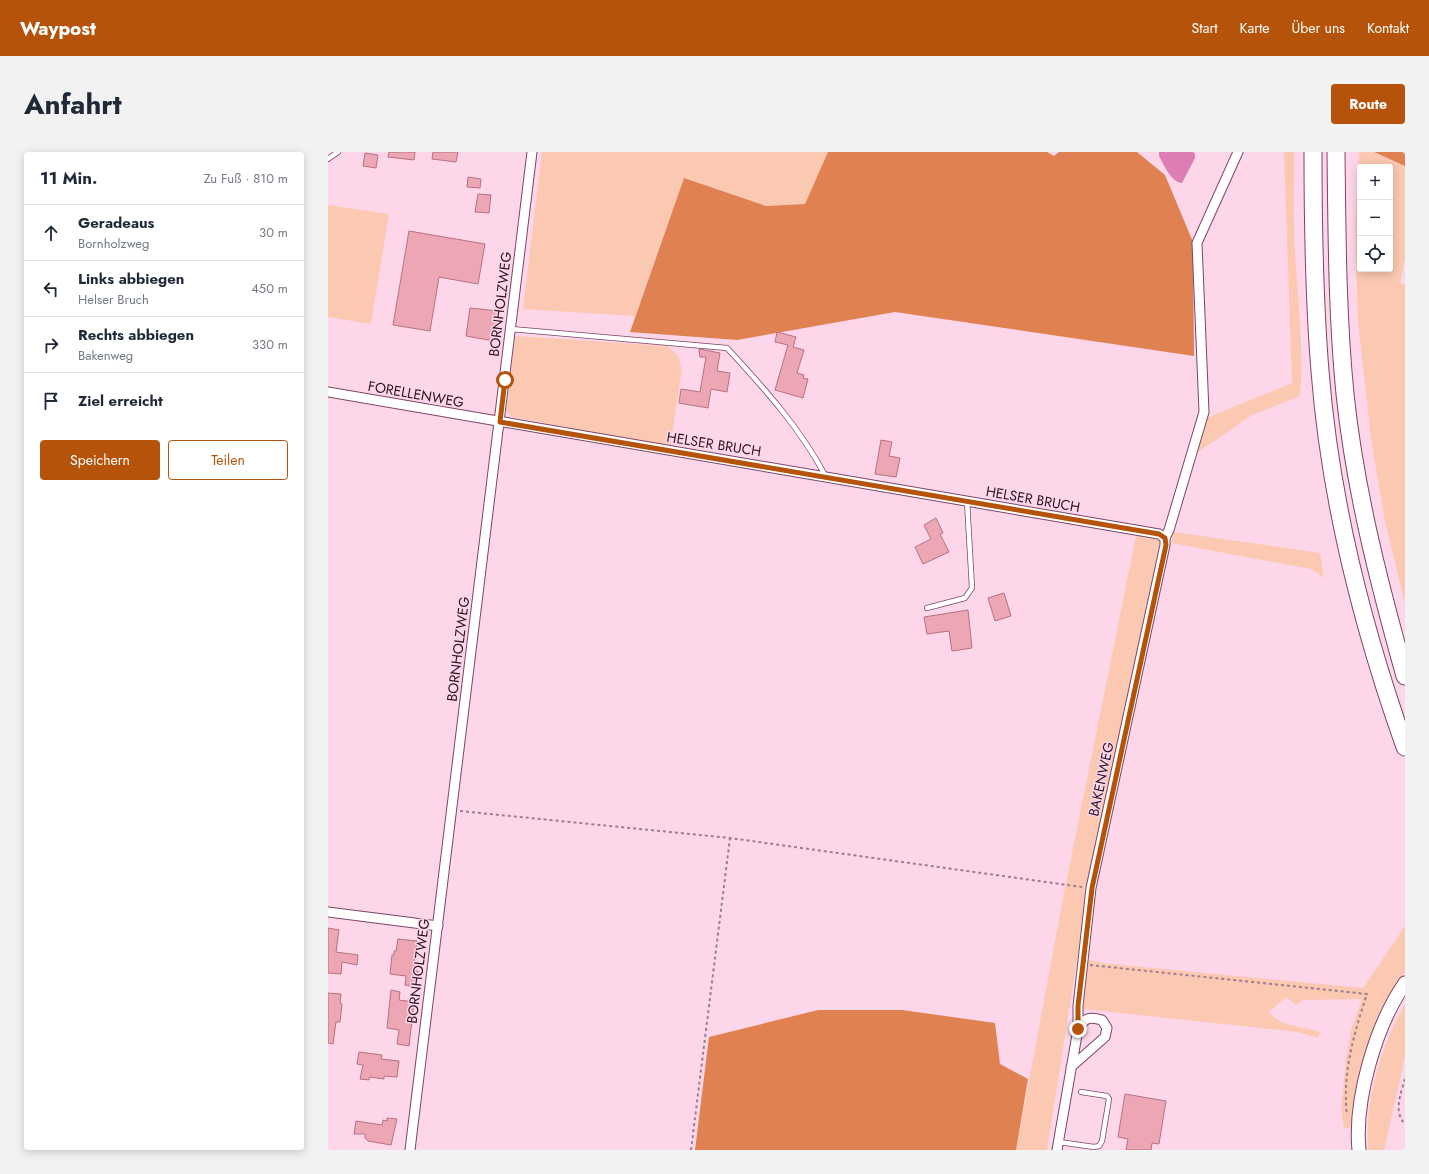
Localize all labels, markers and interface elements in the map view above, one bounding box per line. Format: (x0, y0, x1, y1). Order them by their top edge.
text: Waypost (20, 15, 96, 42)
text: Start (1192, 18, 1218, 38)
text: Karte (1240, 18, 1270, 38)
text: Über uns (1292, 18, 1345, 38)
text: Kontakt (1367, 18, 1409, 38)
text: Anfahrt (24, 84, 122, 125)
button: Route (1331, 84, 1405, 124)
map controls (1357, 164, 1393, 272)
button: + (1357, 164, 1393, 200)
text: 11 Min. (40, 166, 98, 190)
text: Zu Fuß · 810 m (204, 169, 288, 188)
button: − (1357, 200, 1393, 236)
text: Geradeaus (78, 212, 154, 234)
icon: ahead (40, 222, 62, 244)
text: 30 m (259, 223, 288, 242)
text: Bornholzweg (78, 234, 149, 253)
button: locate (1357, 236, 1393, 272)
street label: BORNHOLZWEG (484, 250, 516, 358)
text: Links abbiegen (78, 268, 184, 290)
icon: left (40, 278, 62, 300)
text: 450 m (251, 279, 288, 298)
text: Helser Bruch (78, 290, 149, 309)
text: Rechts abbiegen (78, 324, 194, 346)
icon: right (40, 334, 62, 356)
text: 330 m (252, 335, 288, 354)
text: Bakenweg (78, 346, 133, 365)
route start (496, 371, 514, 389)
street label: FORELLENWEG (366, 376, 466, 412)
icon: arrive (40, 390, 62, 412)
text: Ziel erreicht (78, 390, 163, 412)
street label: HELSER BRUCH (665, 427, 763, 461)
button: Speichern (40, 440, 160, 480)
button: Teilen (168, 440, 288, 480)
street label: HELSER BRUCH (984, 481, 1082, 517)
street label: BORNHOLZWEG (442, 595, 474, 703)
street label: BAKENWEG (1083, 740, 1119, 818)
street label: BORNHOLZWEG (402, 917, 434, 1025)
route end (1069, 1020, 1087, 1038)

